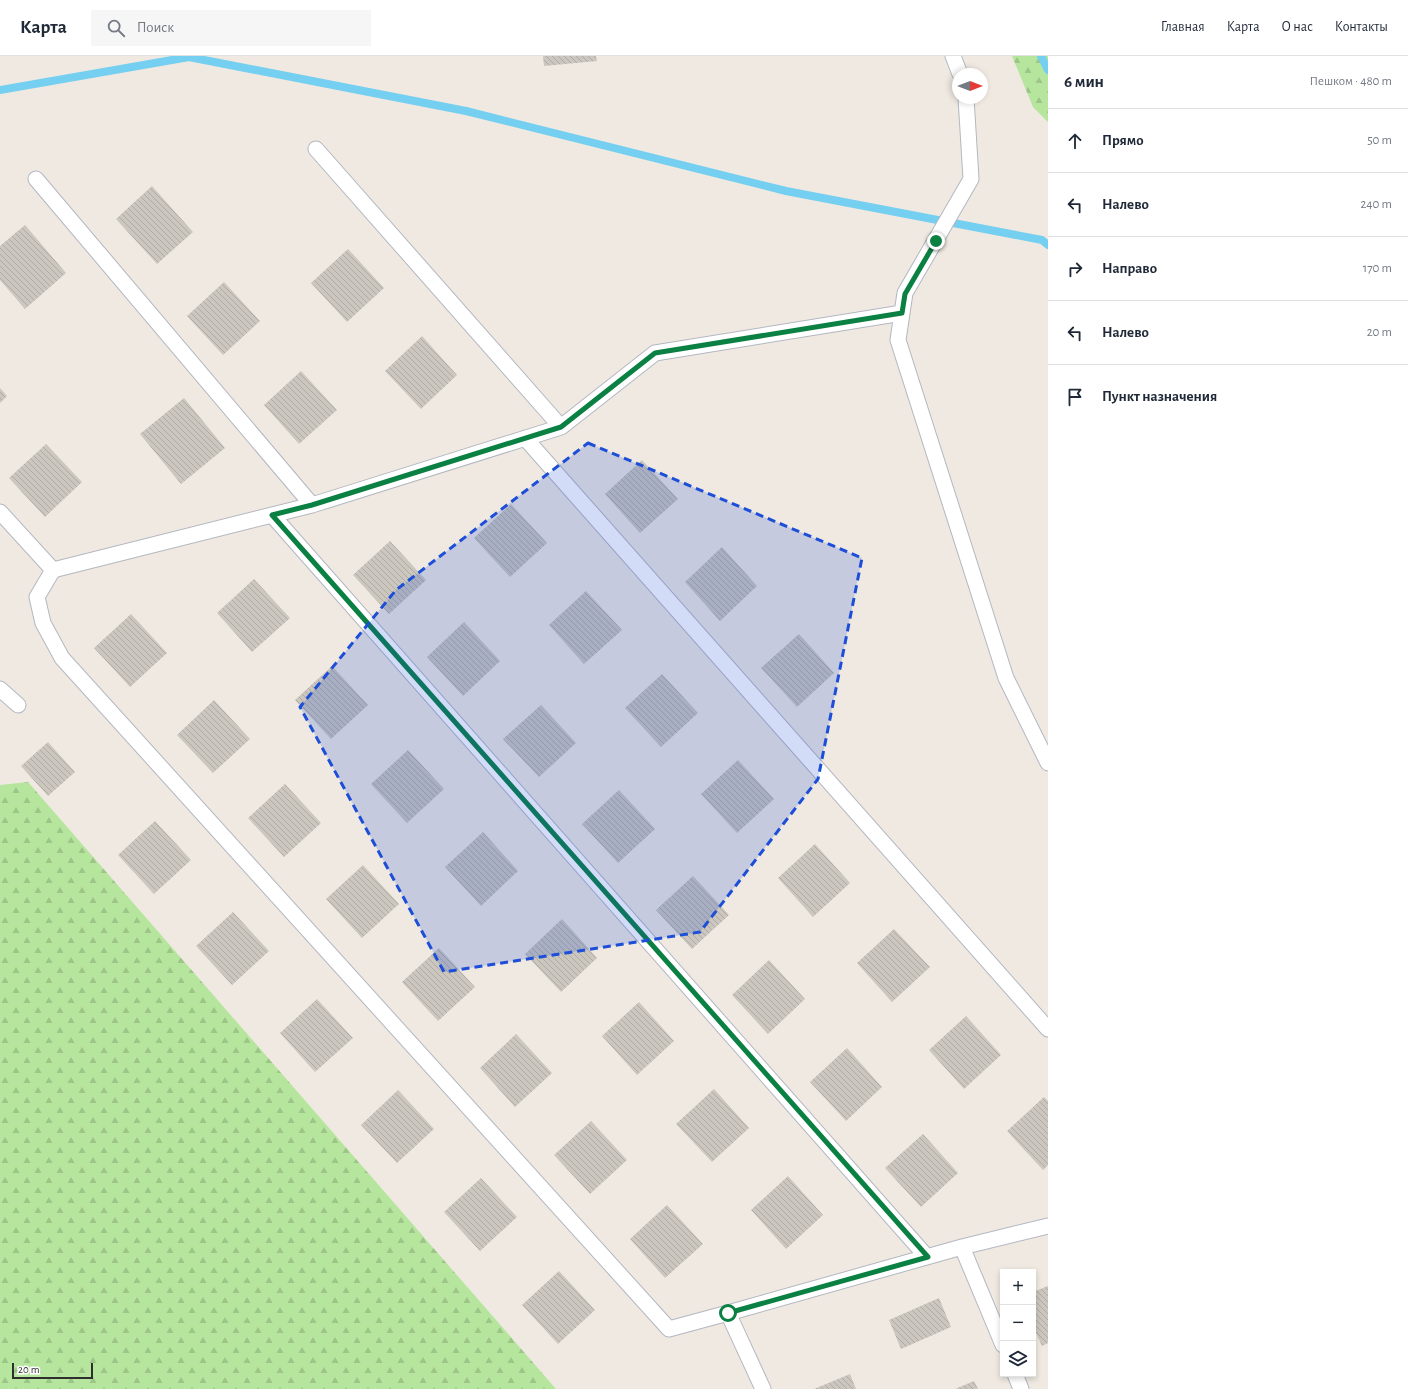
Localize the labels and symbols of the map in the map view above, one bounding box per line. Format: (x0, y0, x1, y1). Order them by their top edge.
north arrow (952, 68, 988, 104)
route end (927, 232, 945, 250)
route start (719, 1304, 737, 1322)
scale bar (12, 1361, 93, 1380)

